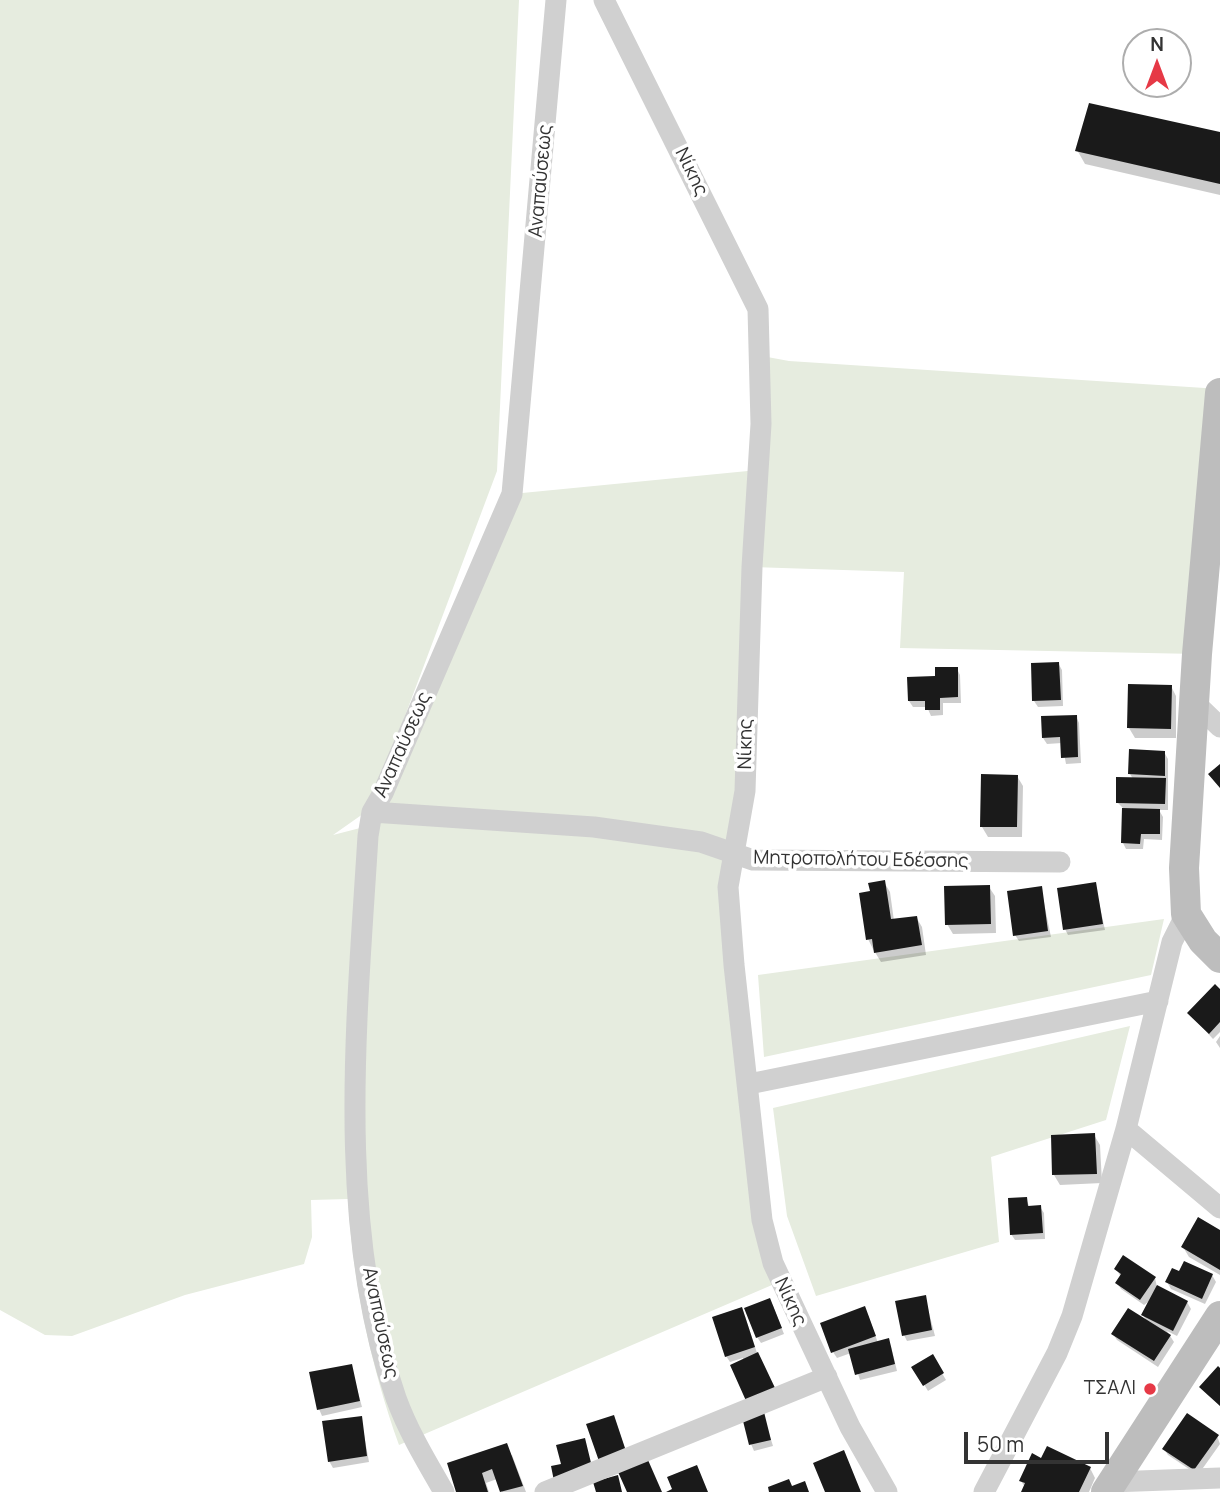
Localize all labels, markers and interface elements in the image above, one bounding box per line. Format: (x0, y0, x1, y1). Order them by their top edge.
north arrow (1122, 28, 1192, 98)
text: N (1150, 31, 1164, 57)
street label: Αναπαύσεως (525, 124, 557, 238)
street label: Νίκης (670, 144, 712, 200)
street label: Αναπαύσεως (370, 689, 436, 801)
street label: Νίκης (734, 718, 758, 770)
street label: Μητροπολήτου Εδέσσης (753, 847, 969, 873)
street label: Αναπαύσεως (357, 1265, 403, 1381)
street label: Νίκης (769, 1274, 811, 1330)
place label: ΤΣΑΛΙ (1084, 1378, 1136, 1400)
marker: ΤΣΑΛΙ (1142, 1381, 1158, 1397)
scale bar (968, 1418, 1113, 1462)
text: 50 m (977, 1430, 1024, 1458)

